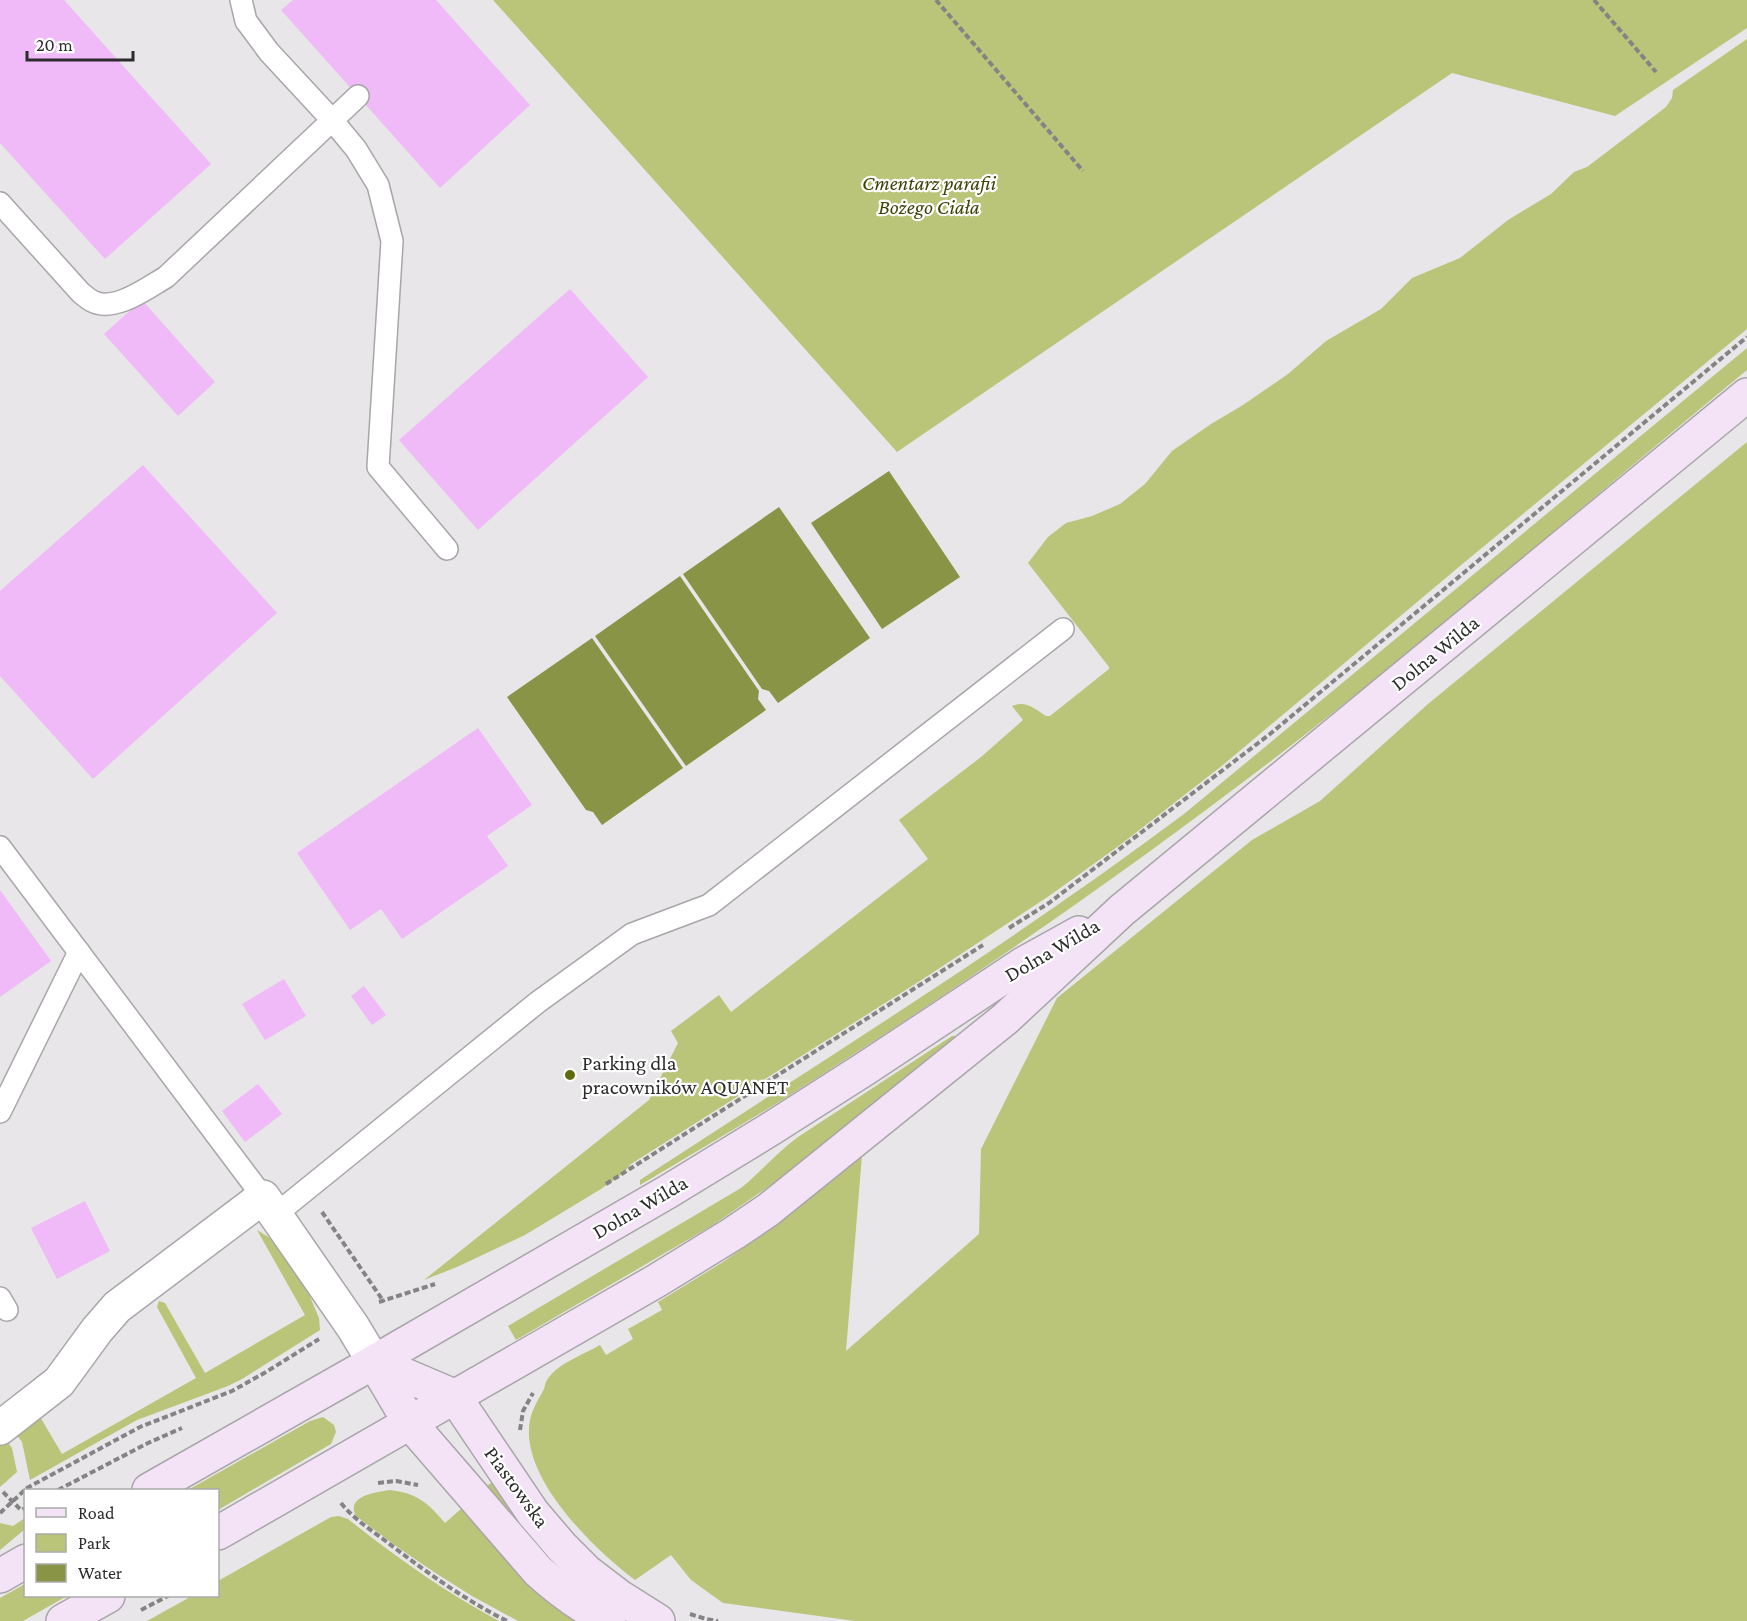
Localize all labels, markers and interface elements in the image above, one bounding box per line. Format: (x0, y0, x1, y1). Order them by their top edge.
scale bar (27, 24, 134, 62)
text: 20 m (36, 35, 73, 55)
park label: Cmentarz parafii Bożego Ciała (862, 171, 996, 219)
street label: Dolna Wilda (1386, 610, 1484, 696)
street label: Dolna Wilda (1000, 913, 1104, 987)
place label: Parking dla pracowników AQUANET (582, 1051, 789, 1099)
marker: Parking dla pracowników AQUANET (563, 1068, 577, 1082)
street label: Dolna Wilda (588, 1170, 692, 1244)
street label: Piastowska (480, 1442, 555, 1532)
legend (24, 1489, 219, 1597)
text: Road (78, 1503, 115, 1523)
text: Park (78, 1533, 110, 1553)
text: Water (78, 1563, 123, 1583)

